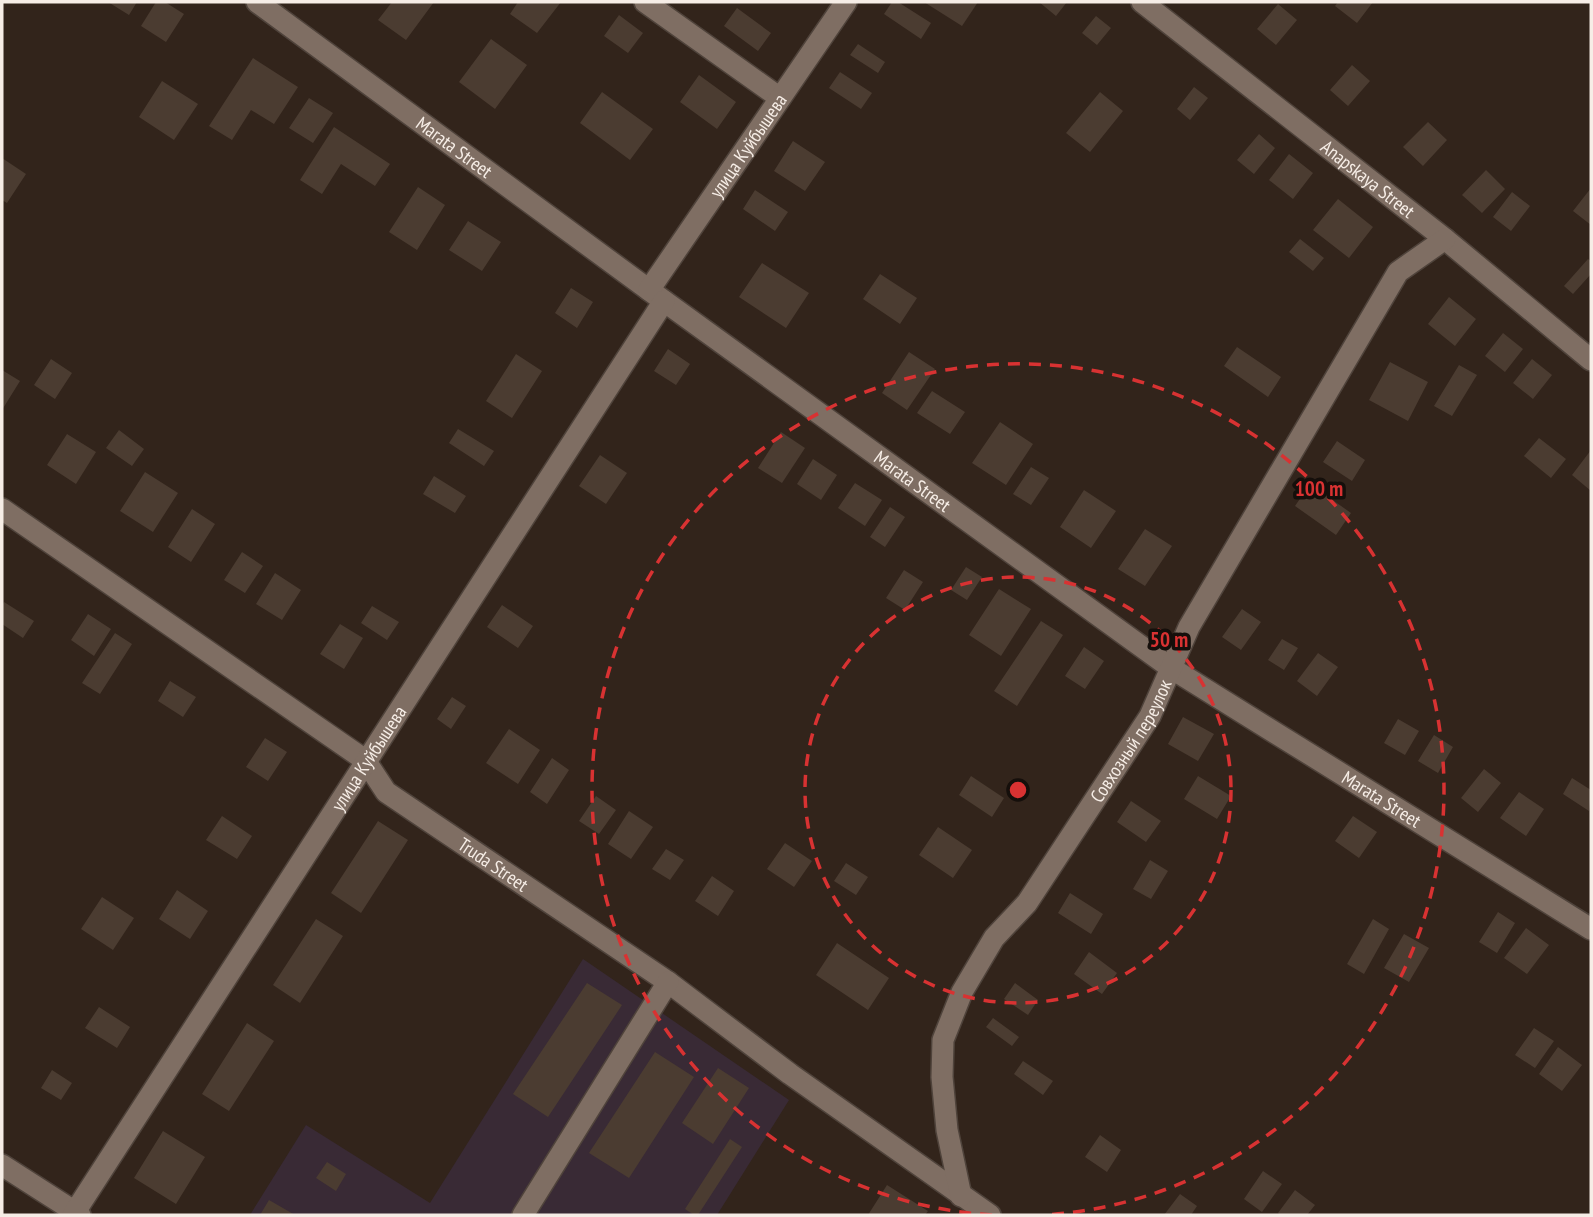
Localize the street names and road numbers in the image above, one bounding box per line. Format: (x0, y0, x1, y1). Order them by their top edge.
street label: улица Куйбышева (704, 89, 792, 202)
street label: Marata Street (412, 111, 498, 183)
street label: Anapskaya Street (1316, 135, 1420, 224)
street label: Marata Street (870, 445, 956, 517)
street label: Совхозный переулок (1085, 675, 1177, 807)
street label: улица Куйбышева (326, 701, 411, 815)
street label: Marata Street (1338, 765, 1426, 833)
street label: Truda Street (454, 832, 534, 897)

